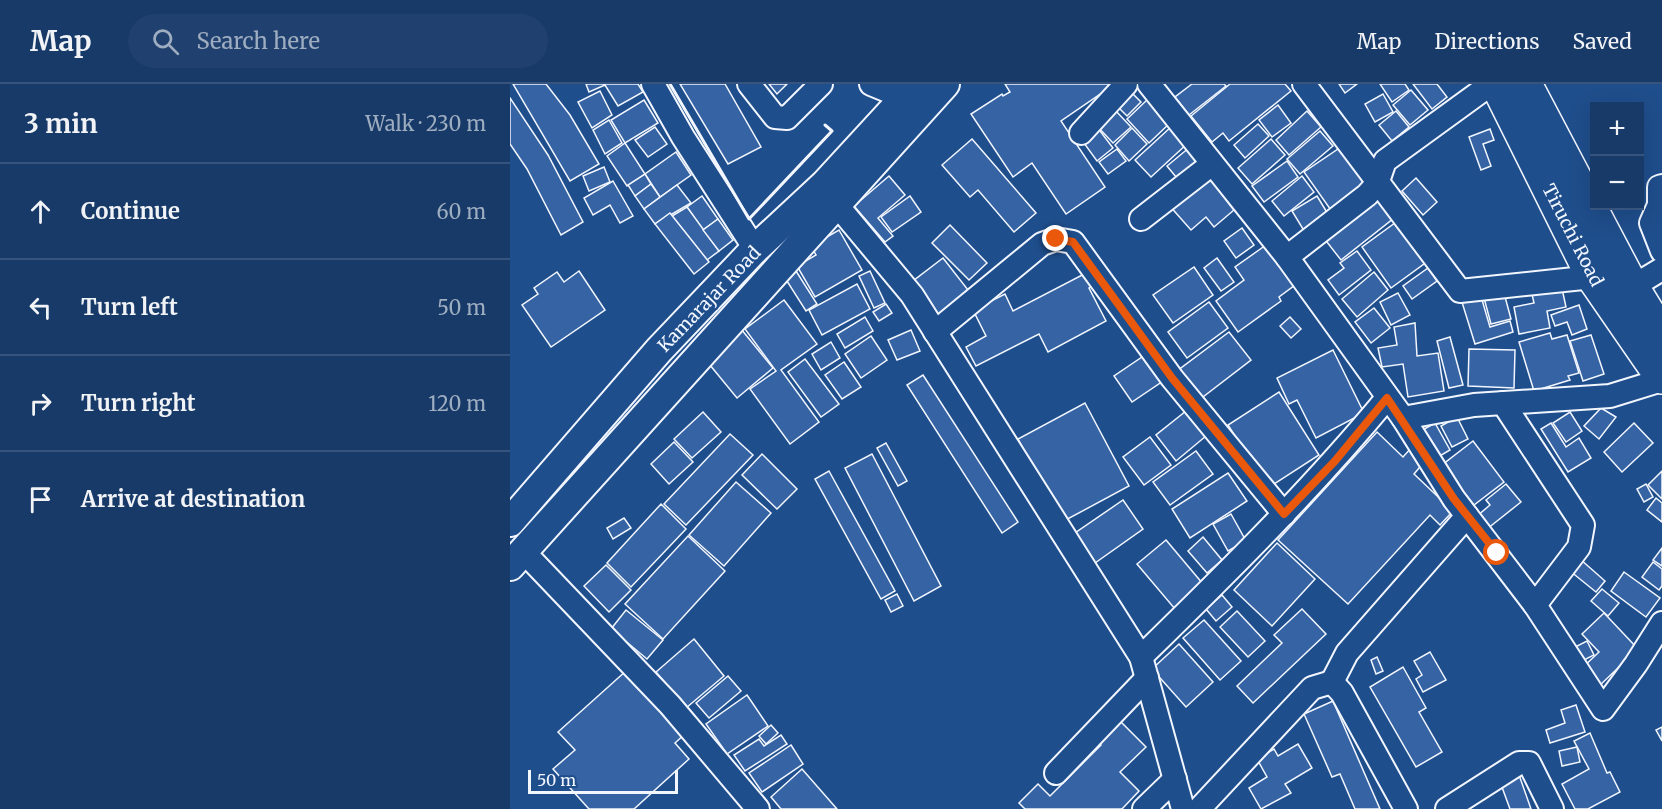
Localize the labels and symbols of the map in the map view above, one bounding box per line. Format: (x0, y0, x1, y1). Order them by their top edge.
street label: Tiruchi Road (1537, 180, 1609, 290)
route end (1042, 225, 1068, 251)
street label: Kamarajar Road (653, 241, 765, 357)
route start (1483, 539, 1509, 565)
scale bar (528, 767, 678, 794)

